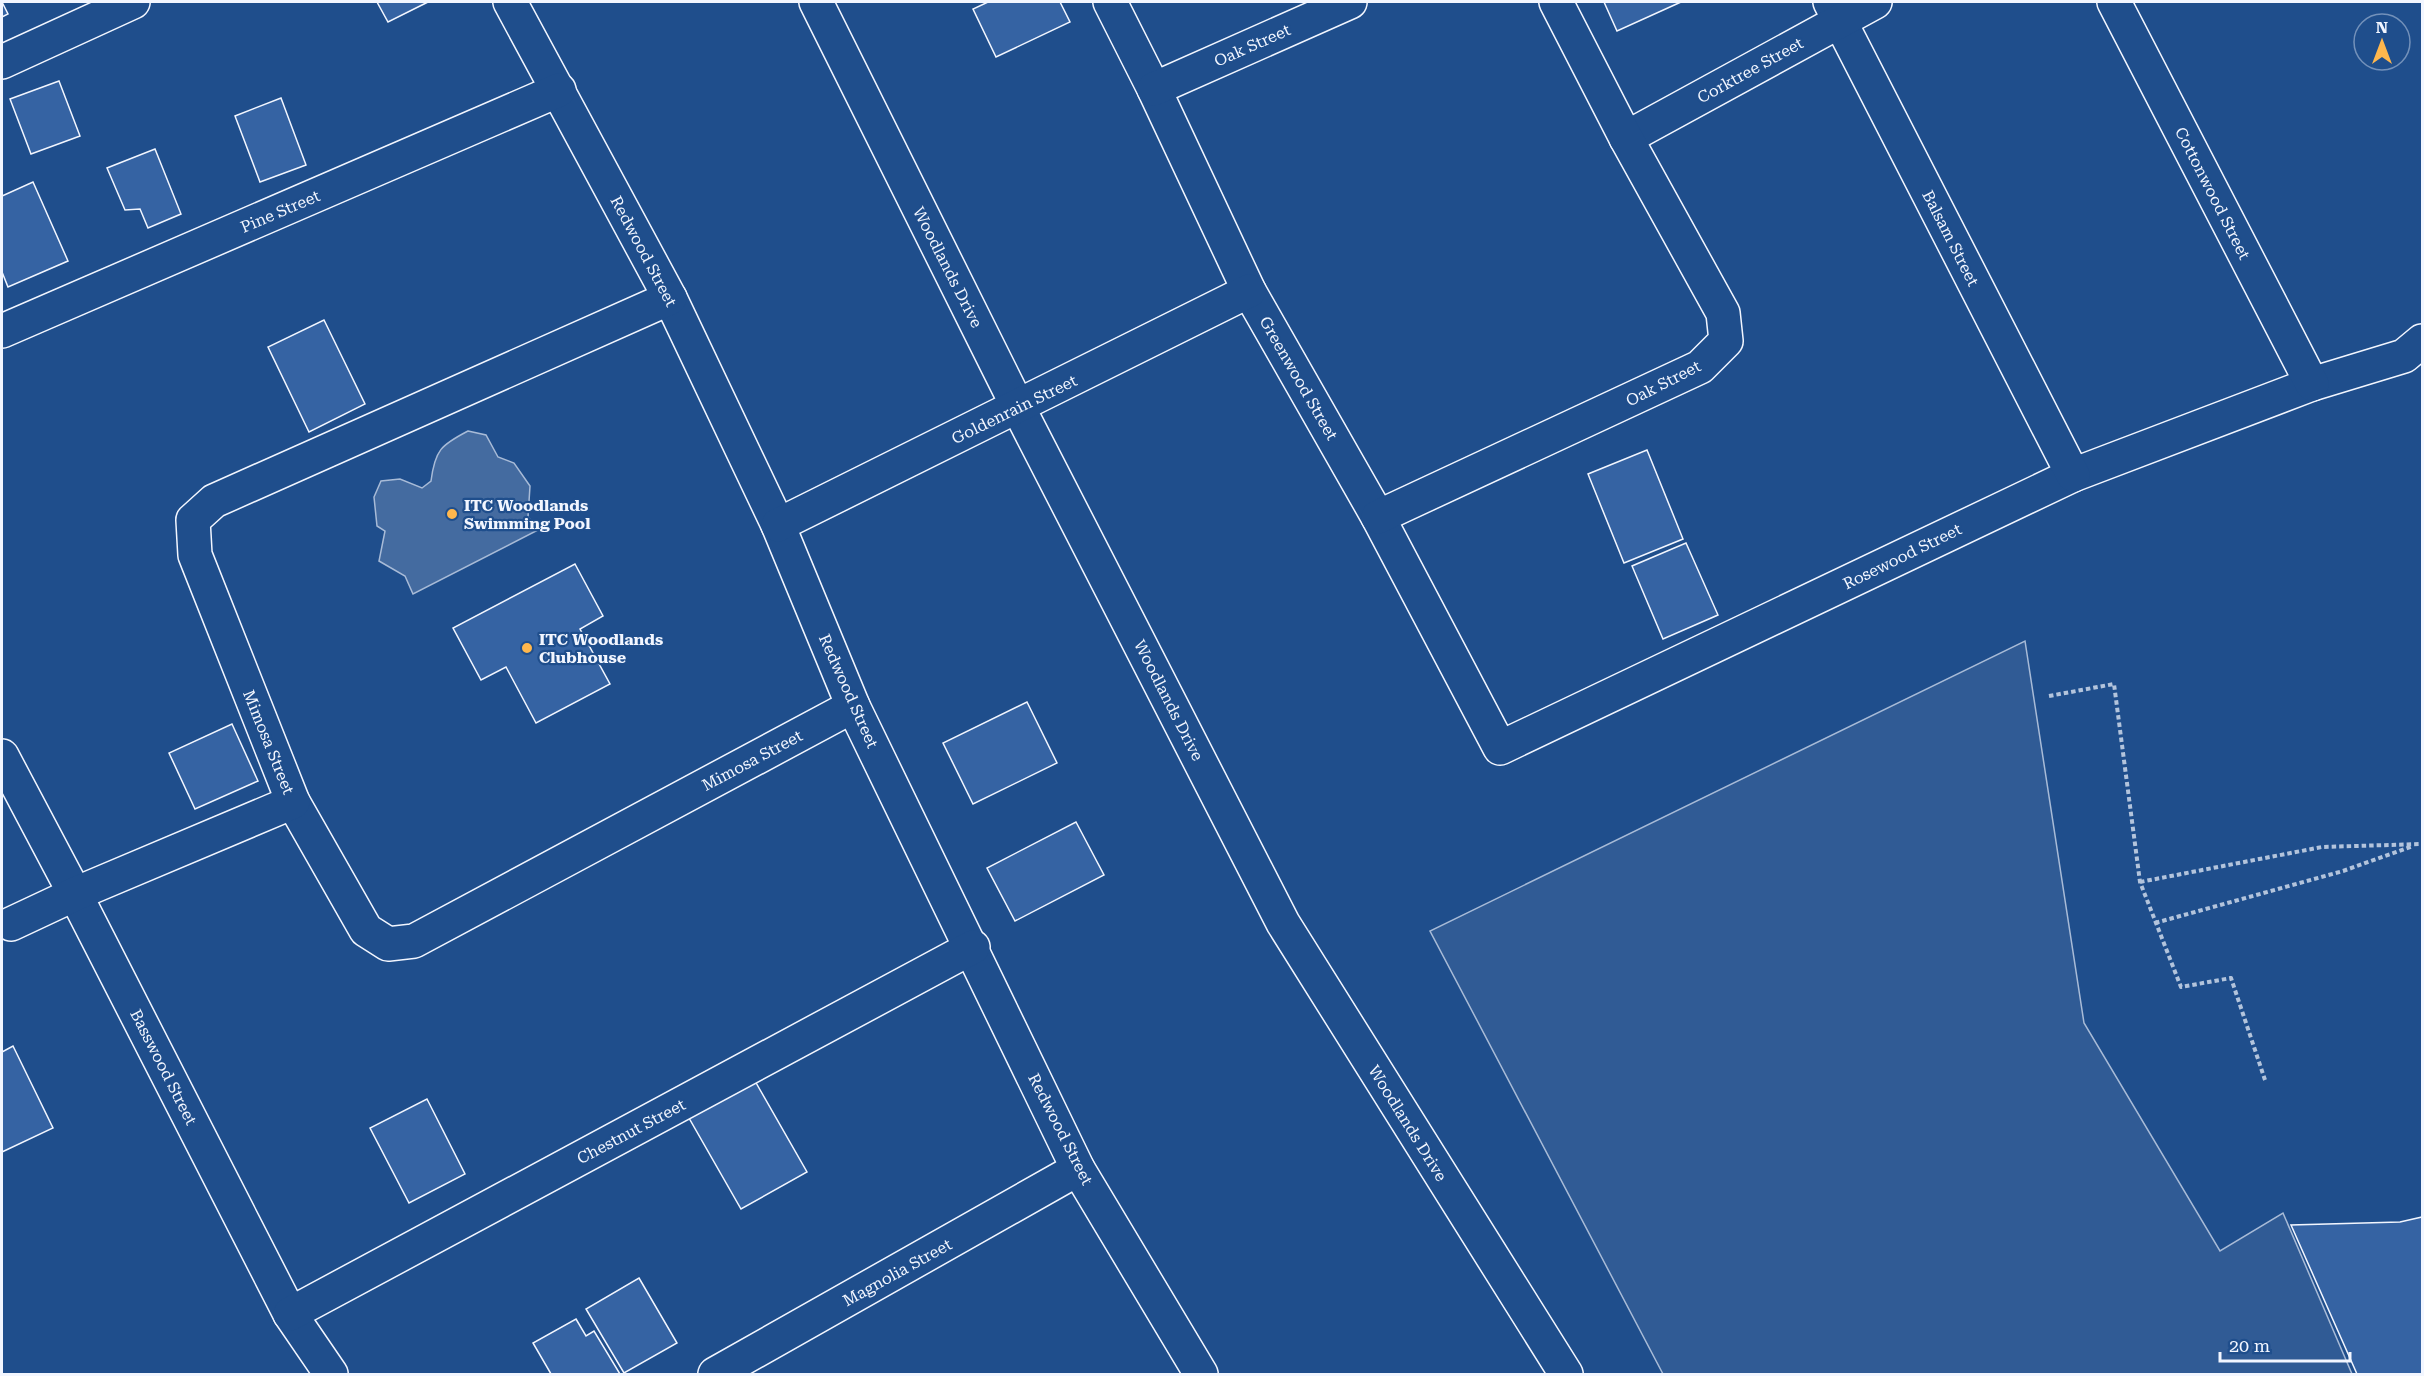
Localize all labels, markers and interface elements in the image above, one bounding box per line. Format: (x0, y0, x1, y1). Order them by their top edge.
north arrow (2352, 12, 2412, 72)
text: N (2376, 18, 2388, 37)
street label: Oak Street (1211, 20, 1293, 71)
street label: Corktree Street (1694, 33, 1807, 107)
street label: Cottonwood Street (2171, 124, 2254, 263)
street label: Pine Street (238, 186, 323, 237)
street label: Balsam Street (1918, 187, 1983, 289)
street label: Redwood Street (606, 193, 681, 310)
street label: Woodlands Drive (909, 204, 986, 331)
street label: Greenwood Street (1255, 313, 1342, 443)
street label: Oak Street (1623, 356, 1704, 410)
street label: Goldenrain Street (948, 371, 1080, 448)
place label: ITC Woodlands Swimming Pool (464, 496, 591, 533)
marker: ITC Woodlands Swimming Pool (445, 507, 459, 521)
street label: Rosewood Street (1840, 519, 1965, 593)
place label: ITC Woodlands Clubhouse (539, 630, 663, 667)
street label: Redwood Street (815, 631, 882, 751)
street label: Woodlands Drive (1130, 637, 1207, 764)
marker: ITC Woodlands Clubhouse (520, 641, 534, 655)
street label: Mimosa Street (239, 687, 298, 797)
street label: Mimosa Street (699, 726, 806, 795)
street label: Basswood Street (126, 1006, 201, 1128)
street label: Woodlands Drive (1364, 1062, 1451, 1185)
street label: Redwood Street (1024, 1070, 1097, 1188)
street label: Chestnut Street (574, 1095, 689, 1168)
street label: Magnolia Street (839, 1235, 955, 1310)
scale bar (2220, 1325, 2350, 1363)
text: 20 m (2229, 1335, 2270, 1356)

